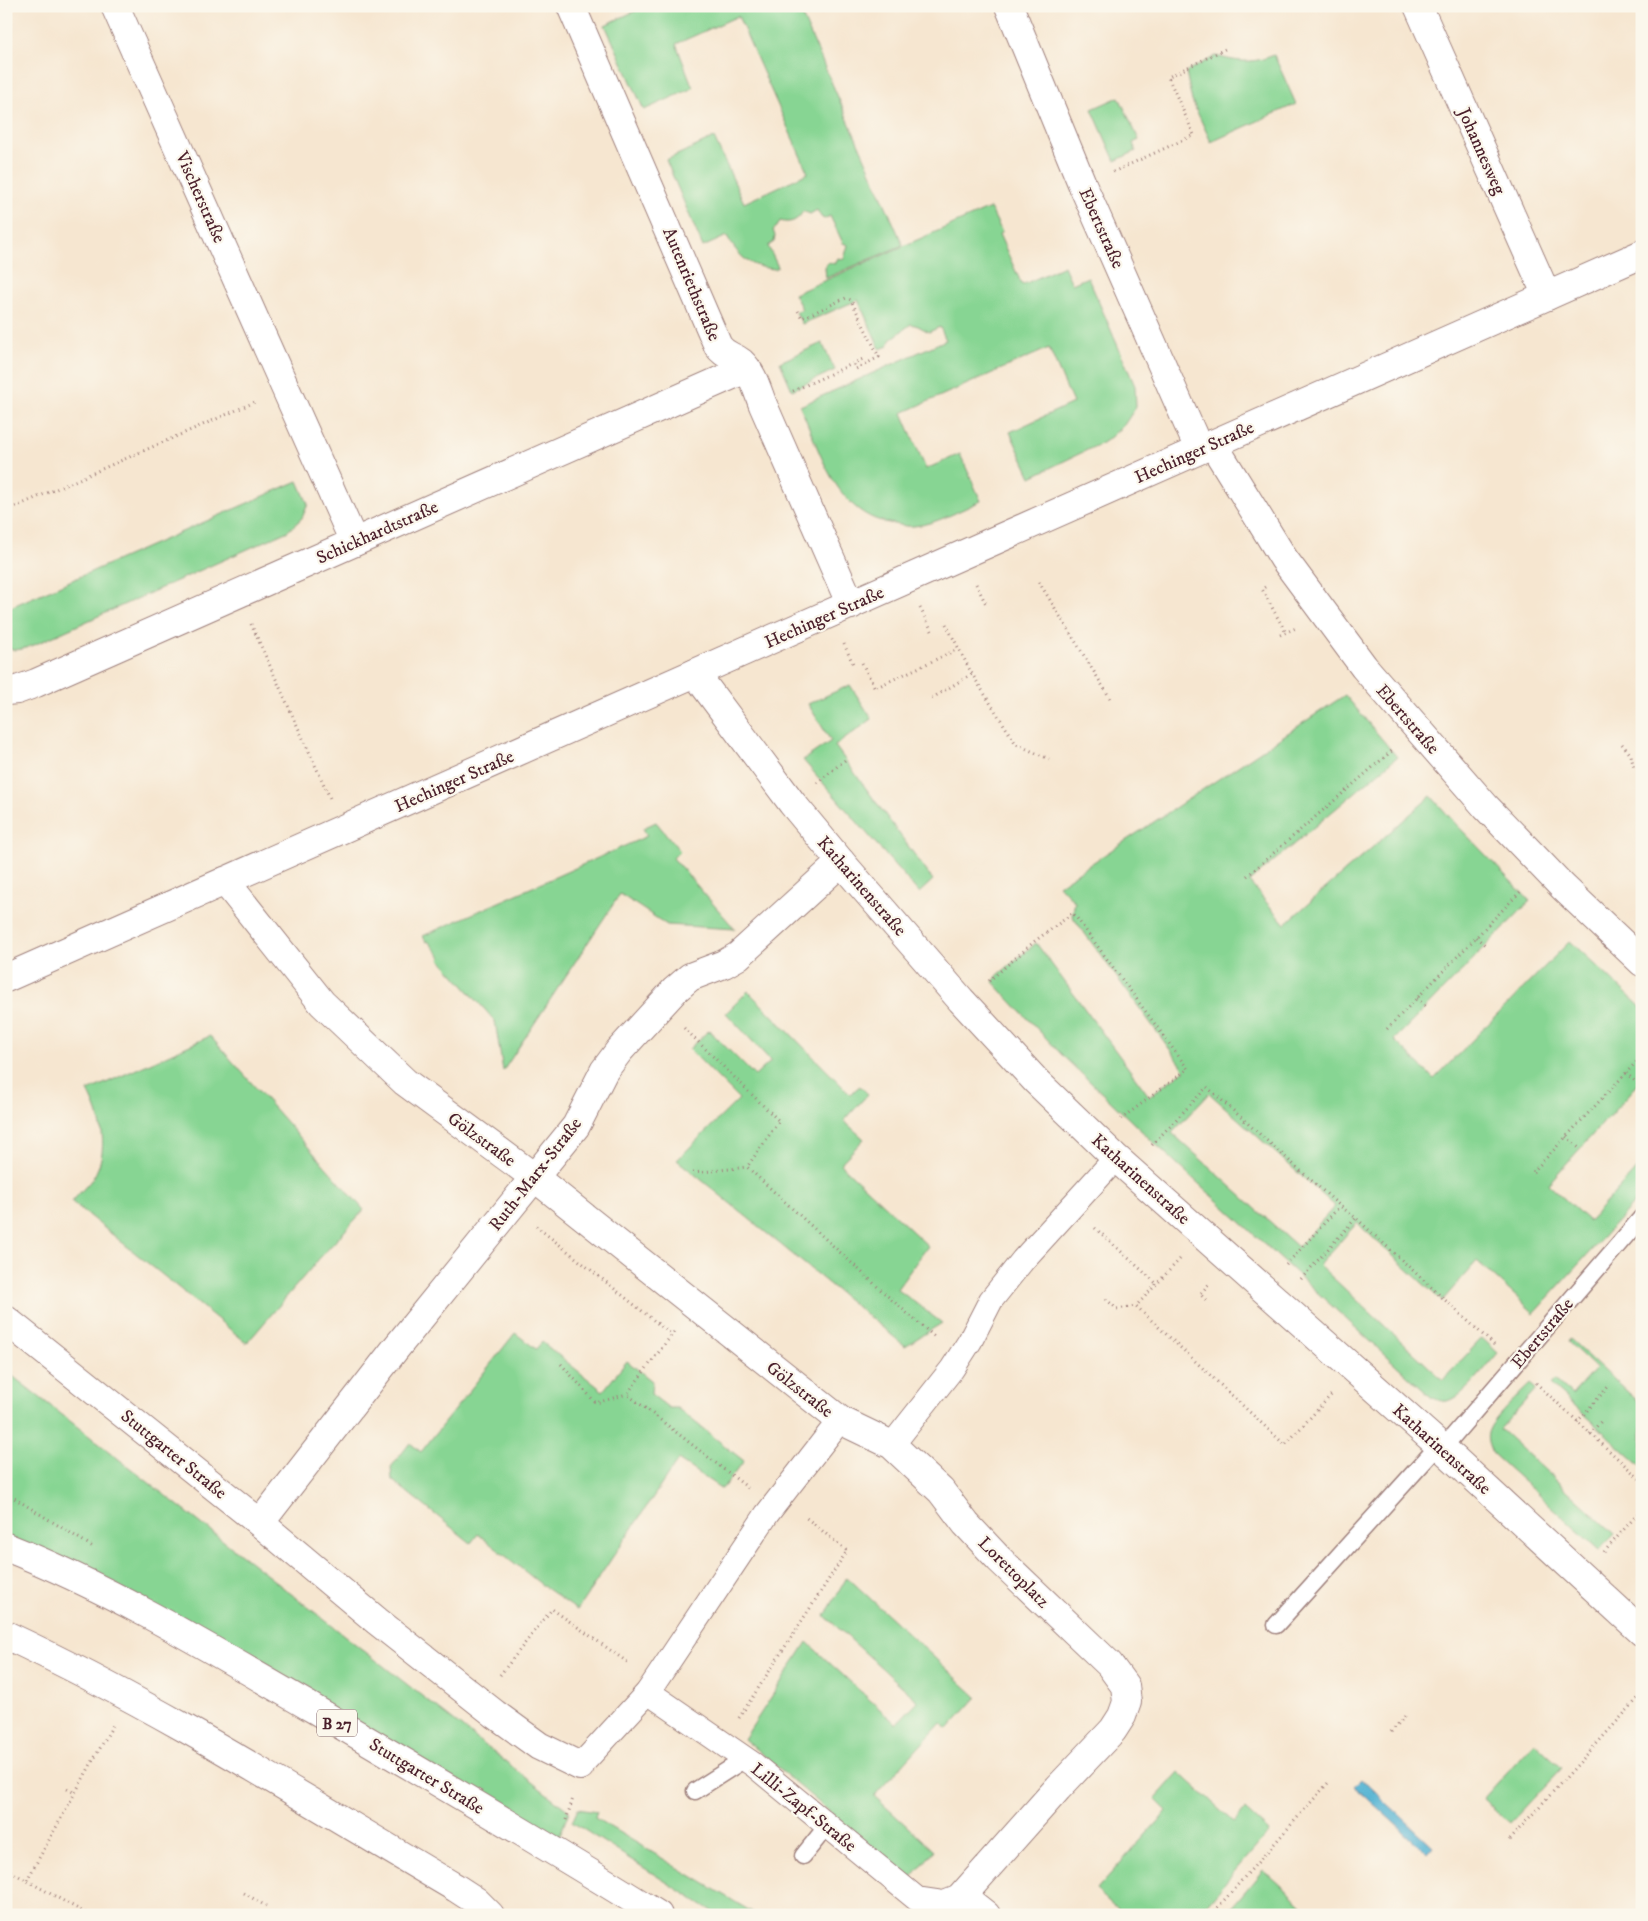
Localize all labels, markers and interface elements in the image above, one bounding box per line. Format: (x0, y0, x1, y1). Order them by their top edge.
street label: Johannesweg (1451, 103, 1510, 198)
street label: Vischerstraße (170, 147, 230, 246)
street label: Ebertstraße (1074, 185, 1129, 272)
street label: Autenriethstraße (657, 224, 725, 344)
street label: Hechinger Straße (1131, 417, 1257, 489)
street label: Schickhardtstraße (313, 496, 442, 570)
street label: Hechinger Straße (761, 582, 887, 654)
street label: Ebertstraße (1371, 680, 1444, 759)
street label: Hechinger Straße (391, 746, 517, 818)
street label: Katharinenstraße (812, 832, 911, 941)
street label: Gölzstraße (443, 1108, 520, 1172)
street label: Ruth-Marx-Straße (485, 1113, 587, 1236)
street label: Katharinenstraße (1086, 1130, 1194, 1230)
street label: Ebertstraße (1507, 1294, 1579, 1373)
street label: Gölzstraße (762, 1357, 837, 1423)
street label: Katharinenstraße (1387, 1400, 1495, 1500)
street label: Stuttgarter Straße (116, 1405, 231, 1504)
street label: Lorettoplatz (973, 1533, 1054, 1613)
road number: B 27 (317, 1710, 357, 1736)
street label: Stuttgarter Straße (365, 1734, 488, 1820)
street label: Lilli-Zapf-Straße (746, 1758, 861, 1857)

